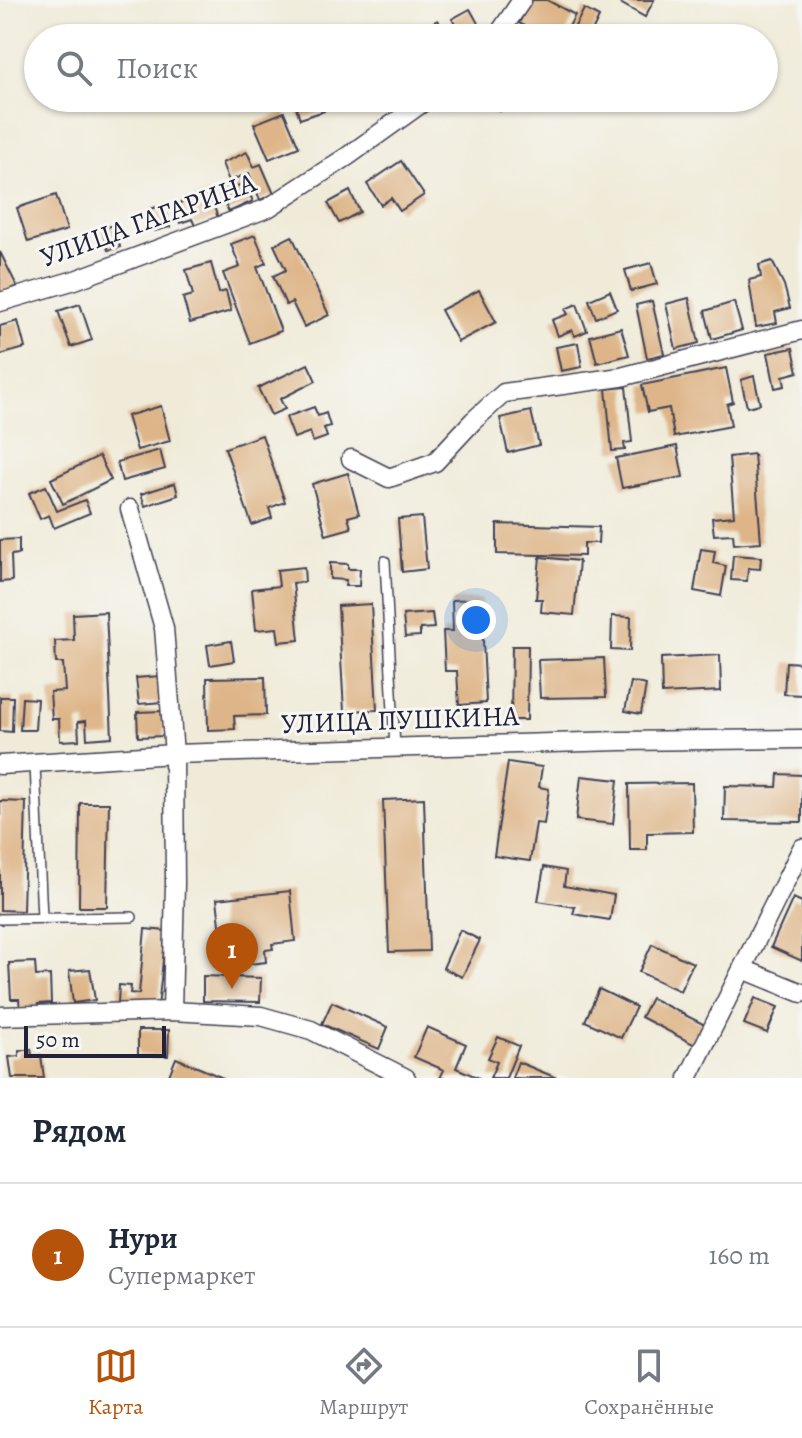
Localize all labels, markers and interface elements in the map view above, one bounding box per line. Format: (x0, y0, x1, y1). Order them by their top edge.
search box (24, 24, 778, 112)
icon: search (52, 46, 96, 90)
text: Поиск (116, 48, 198, 88)
street label: УЛИЦА ГАГАРИНА (35, 163, 262, 277)
your location (456, 600, 496, 640)
street label: УЛИЦА ПУШКИНА (280, 697, 520, 743)
pin: 1 (206, 923, 258, 989)
scale bar (24, 1022, 166, 1058)
text: 50 m (36, 1025, 80, 1055)
text: Рядом (32, 1107, 126, 1154)
text: Нури (108, 1218, 178, 1258)
text: 1 (53, 1238, 63, 1273)
text: 160 m (708, 1238, 770, 1273)
text: Супермаркет (108, 1258, 256, 1293)
tab: Карта (88, 1344, 143, 1422)
tab: Маршрут (319, 1344, 408, 1422)
tab: Сохранённые (584, 1344, 714, 1422)

